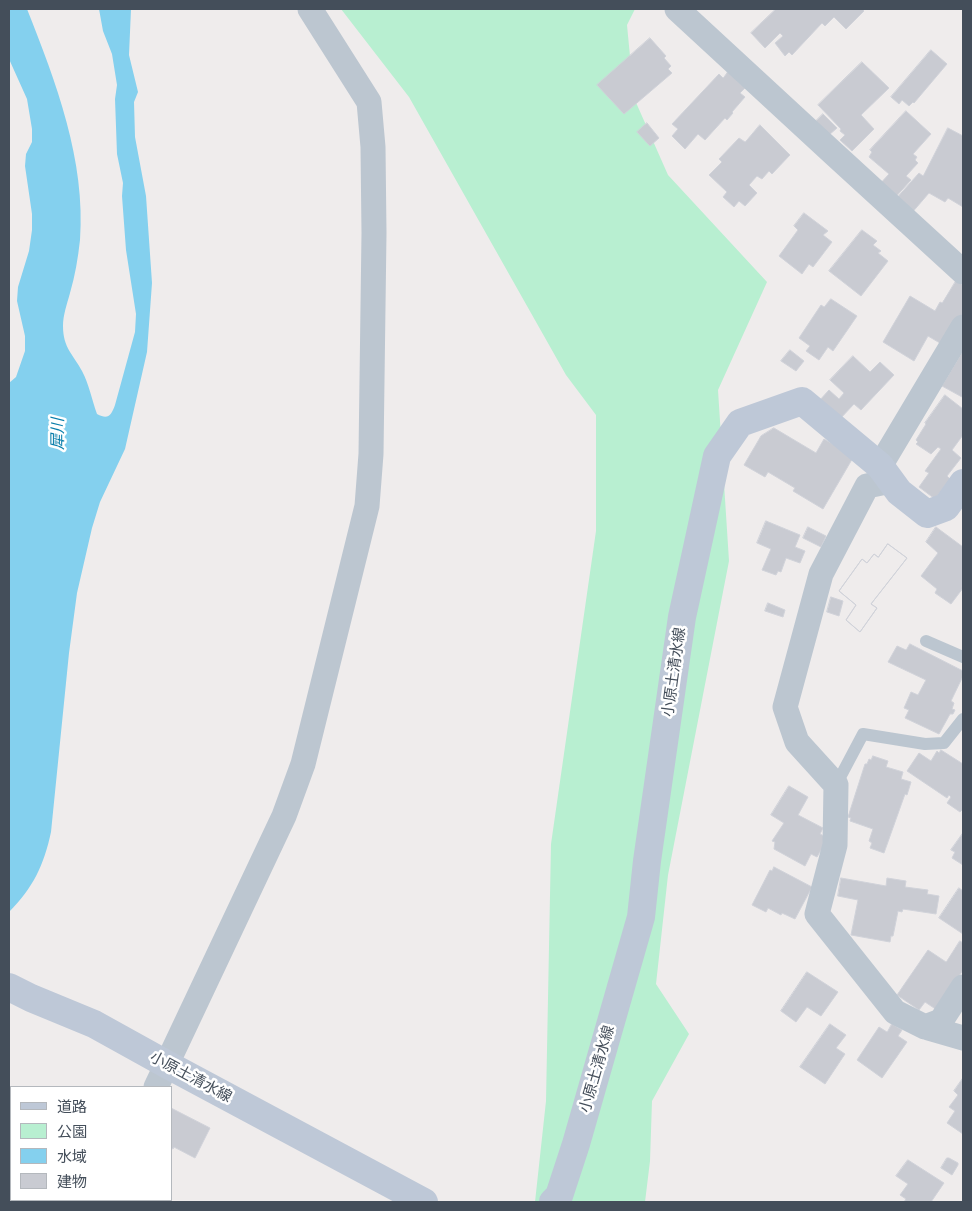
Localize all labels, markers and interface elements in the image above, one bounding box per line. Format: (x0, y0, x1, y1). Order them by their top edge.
water label: 犀川 (48, 418, 68, 450)
street label: 小原土清水線 (659, 626, 689, 718)
street label: 小原土清水線 (576, 1023, 618, 1115)
street label: 小原土清水線 (147, 1048, 235, 1106)
legend (10, 1086, 172, 1201)
text: 道路 (57, 1098, 87, 1115)
text: 公園 (57, 1123, 87, 1140)
text: 水域 (57, 1148, 87, 1165)
text: 建物 (57, 1173, 87, 1190)

